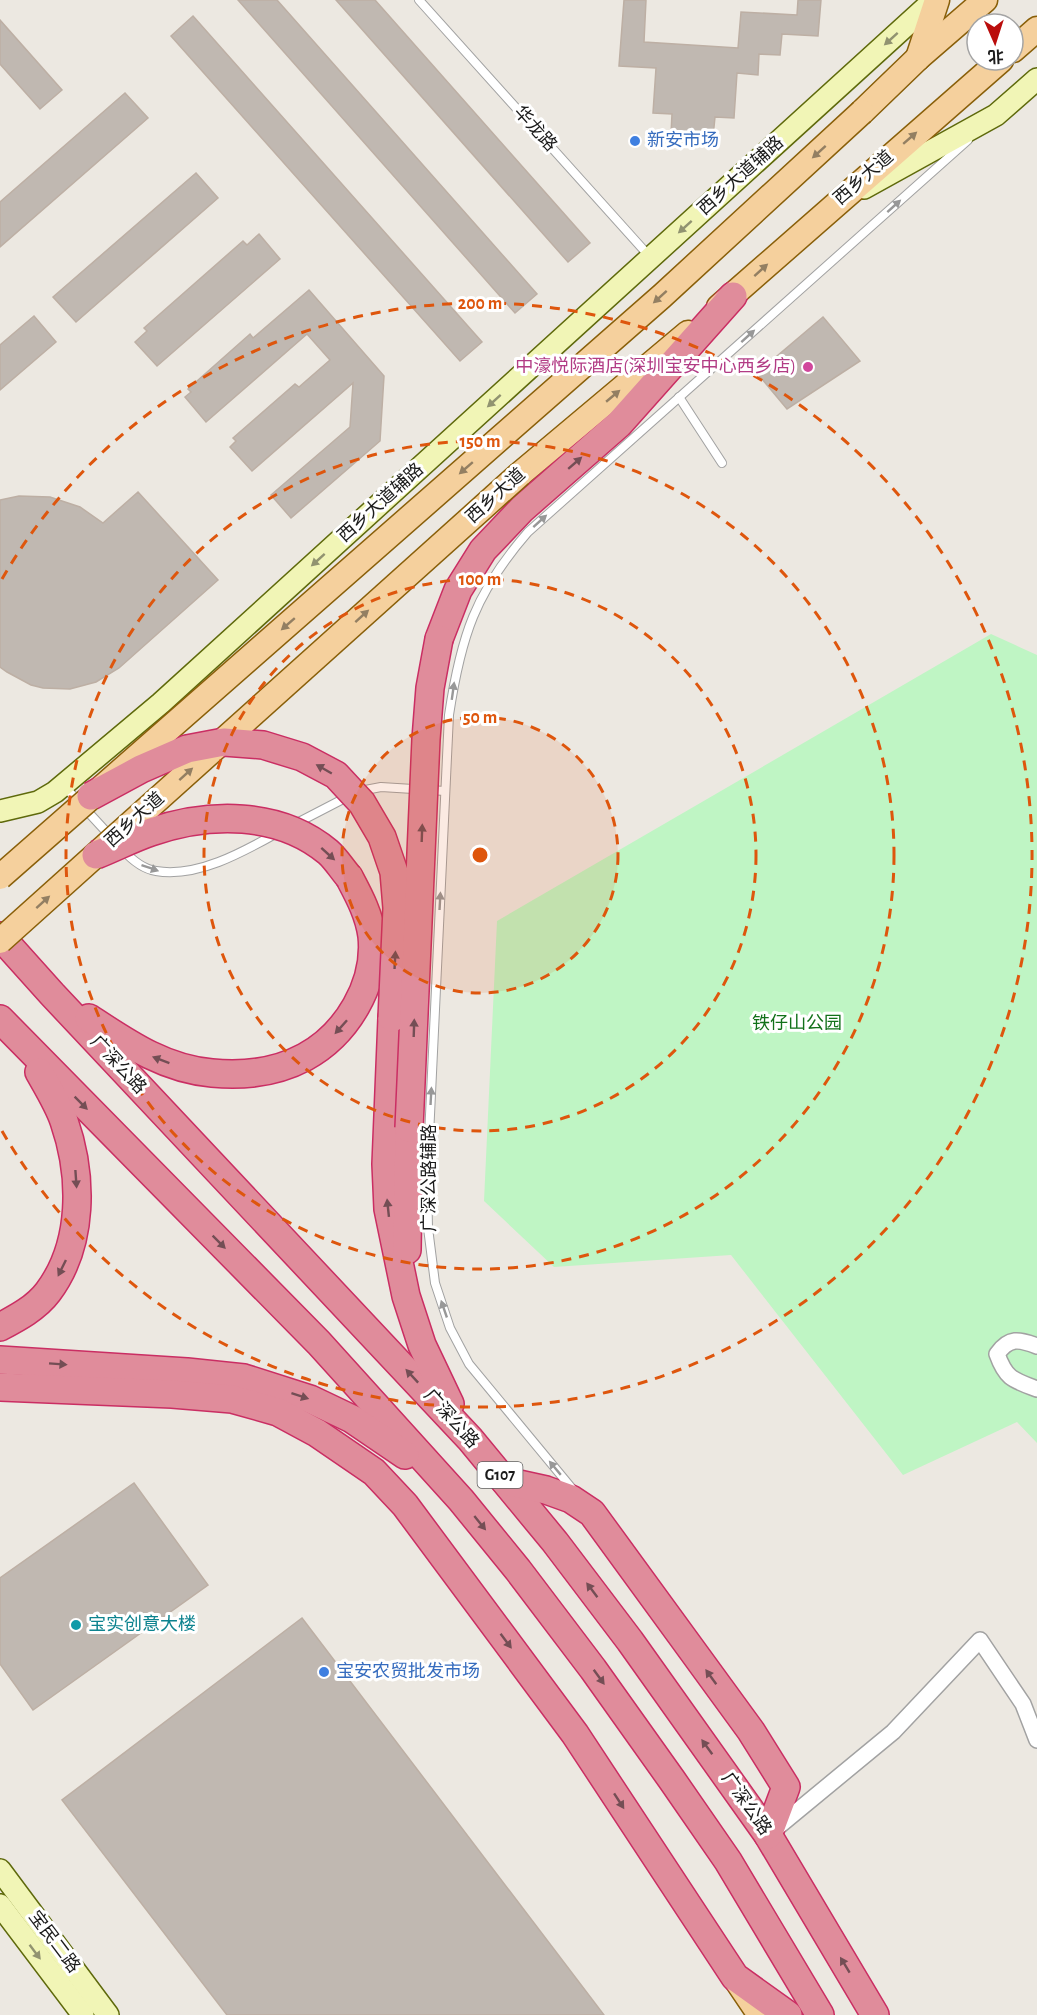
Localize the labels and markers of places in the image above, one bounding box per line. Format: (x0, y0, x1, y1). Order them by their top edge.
place label: 新安市场 (647, 130, 719, 150)
marker: 新安市场 (628, 134, 642, 148)
place label: 中濠悦际酒店(深圳宝安中心西乡店) (515, 356, 796, 376)
marker: 中濠悦际酒店(深圳宝安中心西乡店) (801, 360, 815, 374)
centre of rings (470, 845, 490, 865)
place label: 宝实创意大楼 (88, 1614, 196, 1634)
marker: 宝实创意大楼 (69, 1618, 83, 1632)
place label: 宝安农贸批发市场 (336, 1661, 480, 1681)
marker: 宝安农贸批发市场 (317, 1665, 331, 1679)

